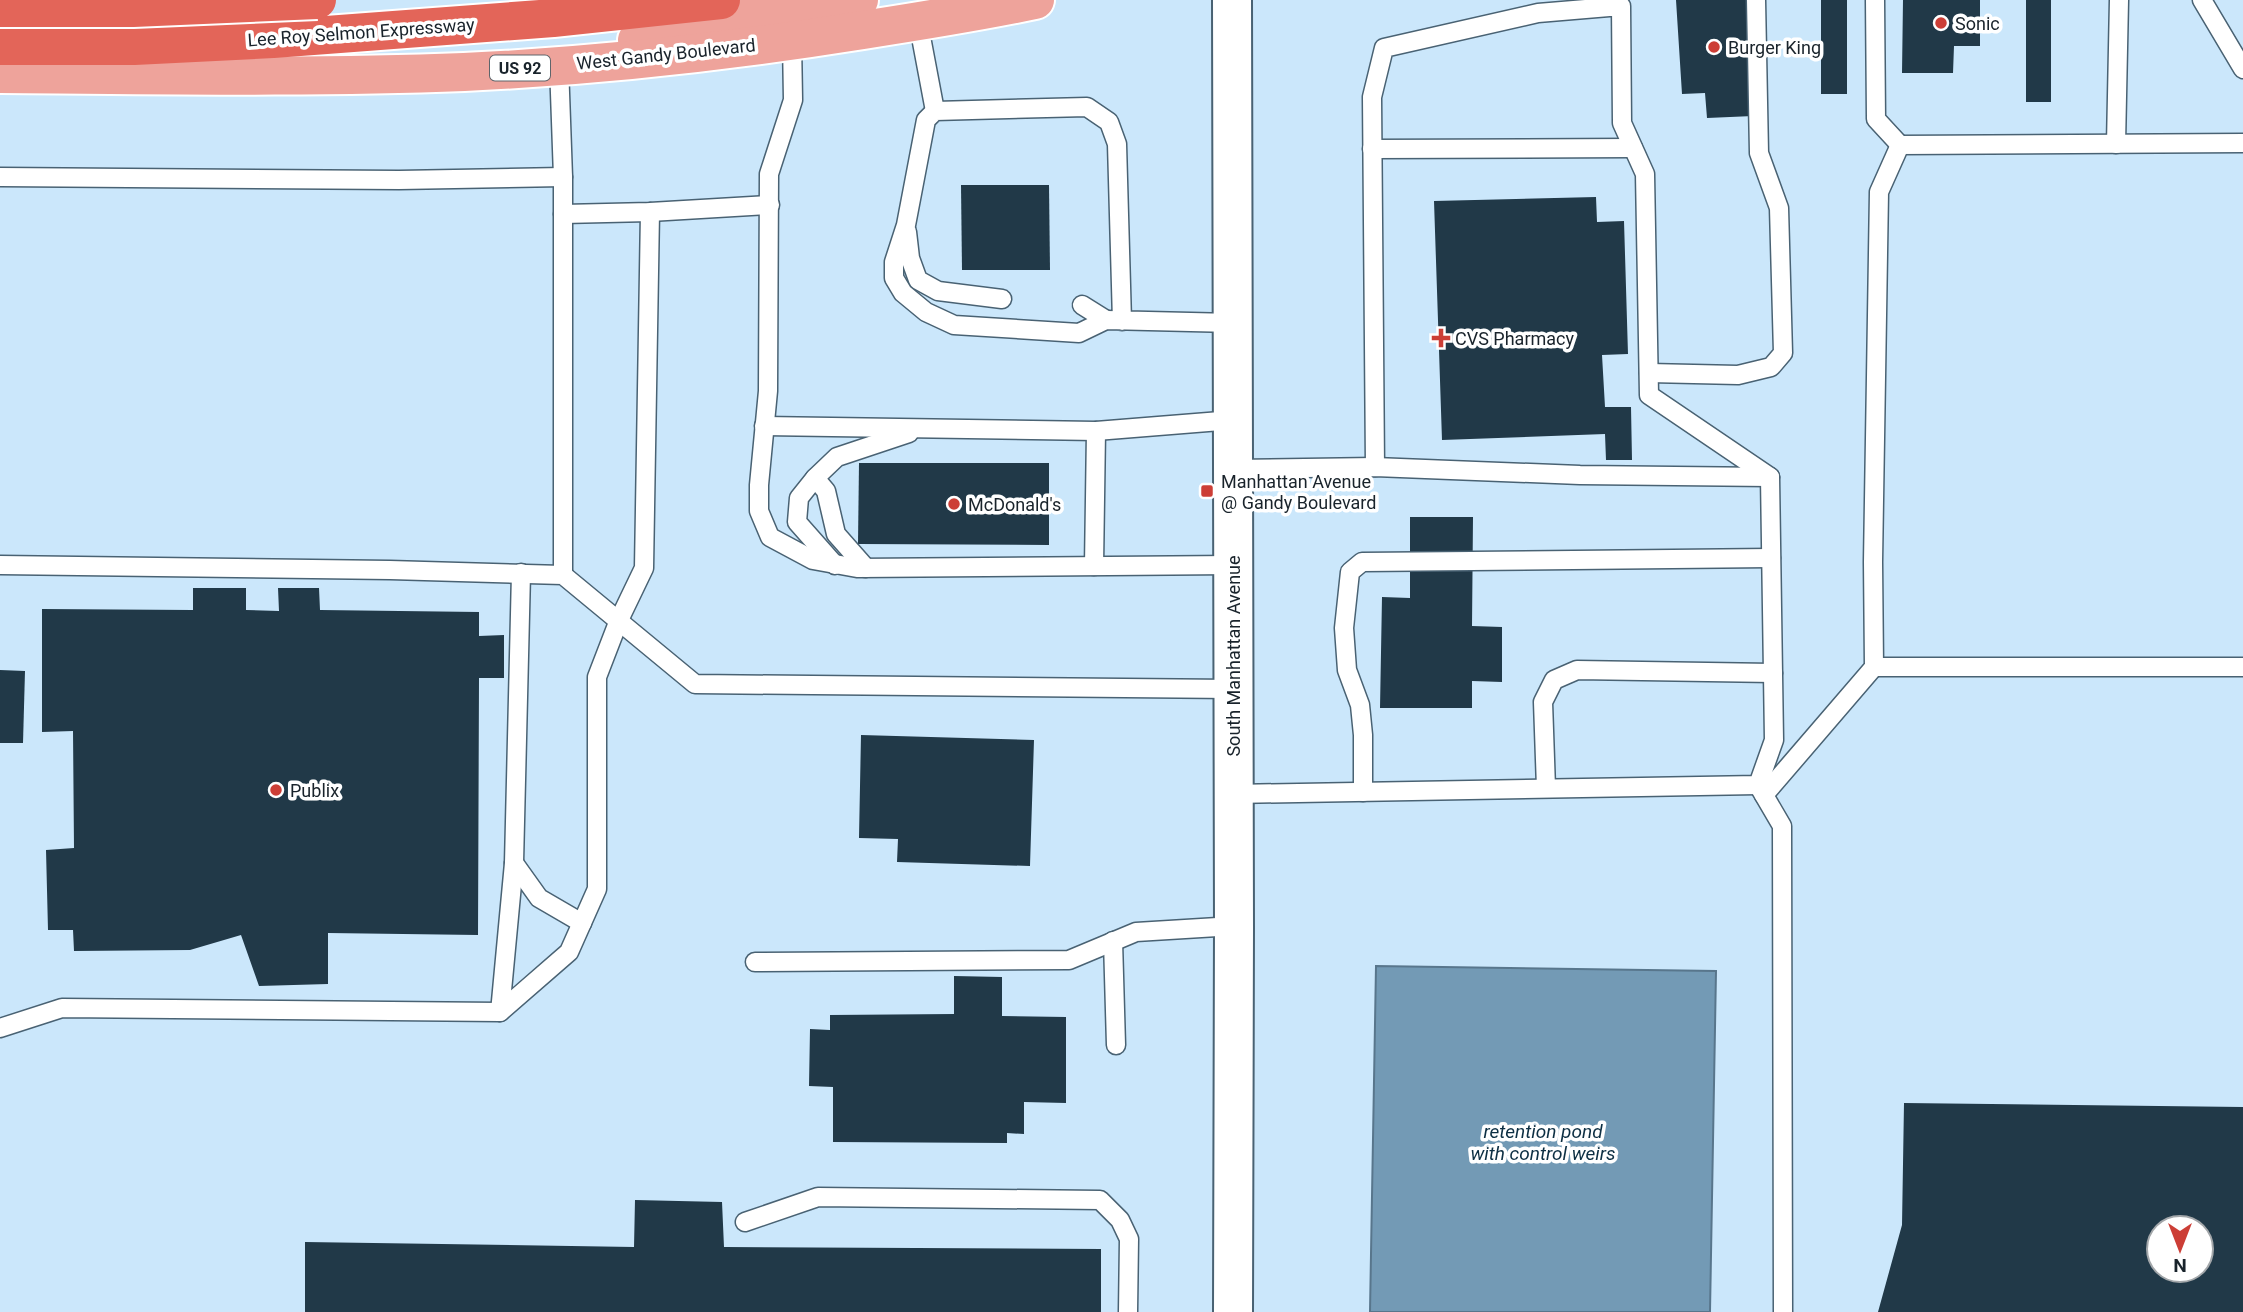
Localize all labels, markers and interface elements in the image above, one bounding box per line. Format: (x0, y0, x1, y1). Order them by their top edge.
place label: Sonic (1955, 13, 2000, 34)
street label: Lee Roy Selmon Expressway (247, 14, 476, 50)
marker: Sonic (1933, 15, 1949, 31)
street label: West Gandy Boulevard (576, 34, 756, 74)
place label: Burger King (1728, 37, 1821, 58)
marker: Burger King (1706, 39, 1722, 55)
road number: US 92 (490, 55, 550, 80)
place label: CVS Pharmacy (1455, 328, 1574, 349)
marker: CVS Pharmacy (1433, 330, 1449, 346)
place label: Manhattan Avenue @ Gandy Boulevard (1221, 471, 1376, 513)
marker: Manhattan Avenue @ Gandy Boulevard (1199, 483, 1215, 499)
place label: McDonald's (968, 494, 1061, 515)
marker: McDonald's (946, 496, 962, 512)
street label: South Manhattan Avenue (1223, 555, 1244, 757)
place label: Publix (290, 780, 339, 801)
marker: Publix (268, 782, 284, 798)
water label: retention pond with control weirs (1470, 1120, 1616, 1165)
north arrow (2145, 1214, 2215, 1284)
text: N (2173, 1254, 2187, 1277)

